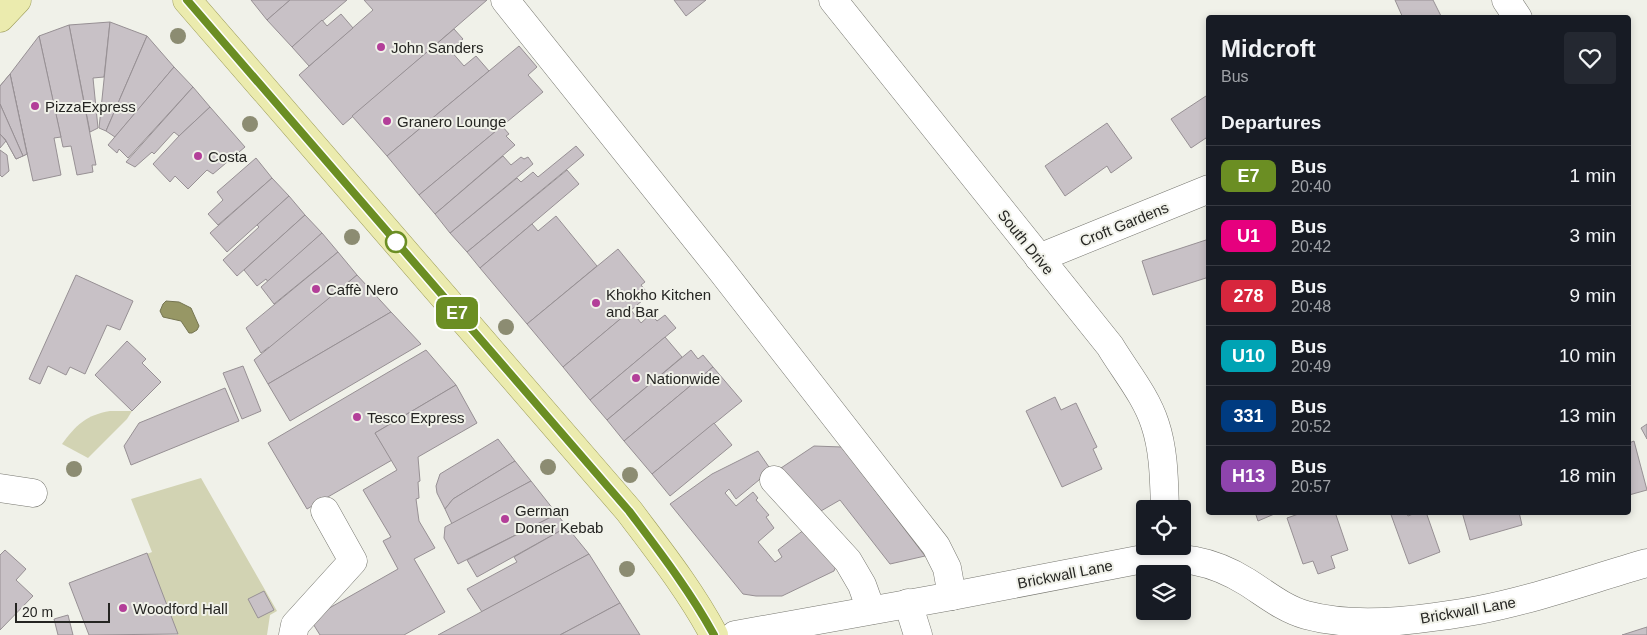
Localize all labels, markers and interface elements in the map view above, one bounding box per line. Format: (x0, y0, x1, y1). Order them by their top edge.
button: heart (1564, 32, 1616, 84)
text: Midcroft (1221, 35, 1316, 62)
place label: John Sanders (391, 39, 484, 56)
marker: John Sanders (375, 41, 387, 53)
text: Bus (1221, 68, 1249, 85)
place label: PizzaExpress (45, 98, 136, 115)
marker: PizzaExpress (29, 100, 41, 112)
text: Departures (1221, 112, 1321, 133)
place label: Granero Lounge (397, 113, 506, 130)
marker: Granero Lounge (381, 115, 393, 127)
place label: Costa (208, 148, 248, 165)
marker: Costa (192, 150, 204, 162)
text: Bus (1291, 156, 1327, 177)
text: 1 min (1570, 165, 1616, 186)
text: E7 (1237, 166, 1260, 186)
text: 20:40 (1291, 178, 1331, 195)
street label: Croft Gardens (1077, 198, 1171, 250)
street label: South Drive (995, 206, 1057, 278)
text: Bus (1291, 216, 1327, 237)
text: 3 min (1570, 225, 1616, 246)
text: U1 (1237, 226, 1260, 246)
unlabelled marker (385, 231, 407, 253)
text: 20:42 (1291, 238, 1331, 255)
text: Bus (1291, 276, 1327, 297)
place label: Caffè Nero (326, 281, 398, 298)
marker: Caffè Nero (310, 283, 322, 295)
text: 9 min (1570, 285, 1616, 306)
place label: Khokho Kitchen and Bar (606, 286, 711, 320)
text: 278 (1233, 286, 1264, 306)
line badge: E7 (434, 297, 480, 329)
marker: Khokho Kitchen and Bar (590, 297, 602, 309)
text: 20:48 (1291, 298, 1331, 315)
text: E7 (446, 303, 468, 323)
text: Bus (1291, 336, 1327, 357)
text: 10 min (1559, 345, 1616, 366)
text: U10 (1232, 346, 1265, 366)
text: 20:49 (1291, 358, 1331, 375)
place label: Nationwide (646, 370, 720, 387)
marker: Nationwide (630, 372, 642, 384)
text: Bus (1291, 396, 1327, 417)
text: 13 min (1559, 405, 1616, 426)
text: 331 (1233, 406, 1264, 426)
place label: Tesco Express (367, 409, 465, 426)
marker: Tesco Express (351, 411, 363, 423)
text: 20:52 (1291, 418, 1331, 435)
text: Bus (1291, 456, 1327, 477)
text: 18 min (1559, 465, 1616, 486)
text: H13 (1232, 466, 1265, 486)
text: 20:57 (1291, 478, 1331, 495)
map controls (1136, 500, 1191, 620)
button: locate (1136, 500, 1191, 555)
place label: German Doner Kebab (515, 502, 603, 536)
marker: German Doner Kebab (499, 513, 511, 525)
street label: Brickwall Lane (1016, 556, 1114, 592)
button: layers (1136, 565, 1191, 620)
street label: Brickwall Lane (1419, 593, 1517, 627)
scale bar (15, 600, 110, 623)
place label: Woodford Hall (133, 600, 228, 617)
marker: Woodford Hall (117, 602, 129, 614)
text: 20 m (22, 604, 53, 620)

